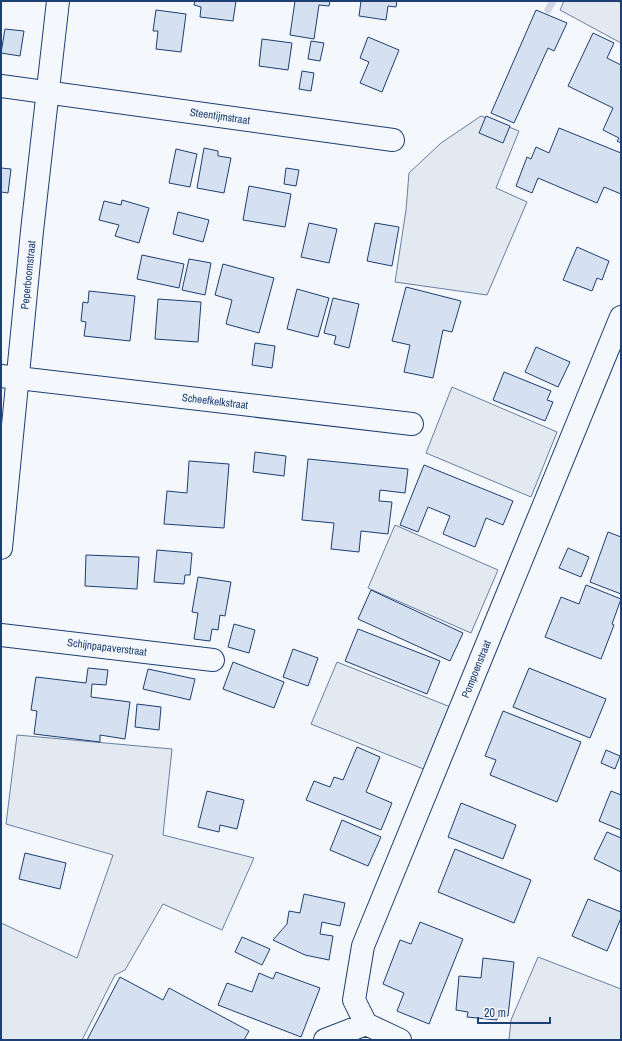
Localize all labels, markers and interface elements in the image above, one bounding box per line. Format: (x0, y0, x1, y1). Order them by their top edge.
street label: Steentijmstraat (189, 105, 251, 127)
street label: Peperboomstraat (17, 239, 39, 310)
street label: Scheefkelkstraat (181, 390, 249, 412)
street label: Schijnpapaverstraat (66, 635, 148, 659)
street label: Pompoenstraat (458, 638, 494, 700)
scale bar (478, 999, 550, 1025)
text: 20 m (484, 1005, 506, 1021)

